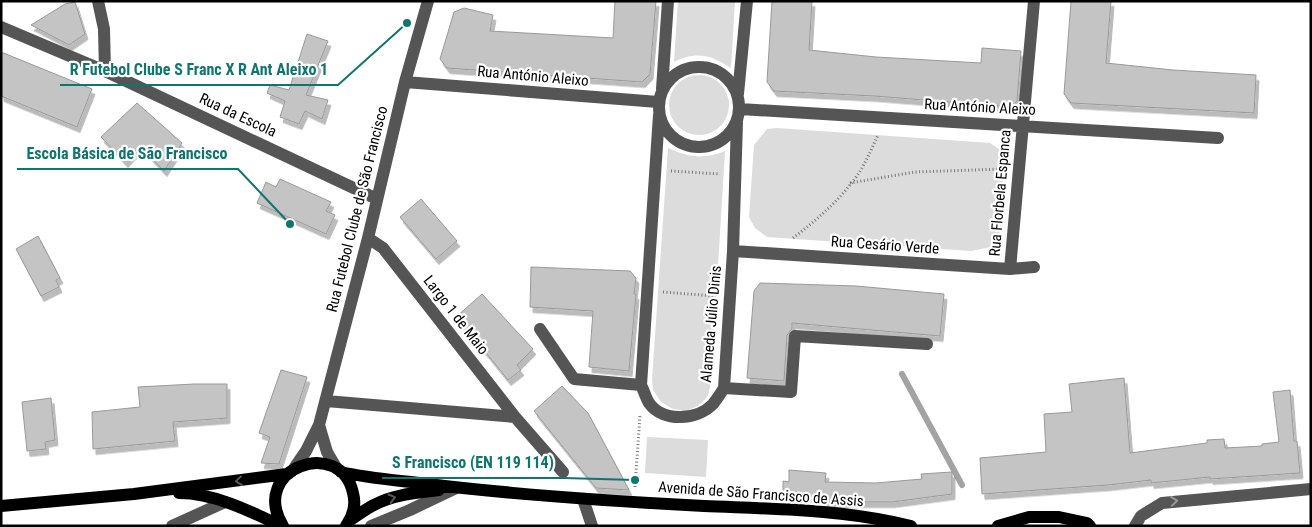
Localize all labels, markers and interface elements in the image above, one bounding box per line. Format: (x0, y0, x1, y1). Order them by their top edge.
callout: R Futebol Clube S Franc X R Ant Aleixo 1 (60, 54, 338, 85)
text: R Futebol Clube S Franc X R Ant Aleixo 1 (70, 60, 328, 79)
street label: Rua António Aleixo (477, 62, 589, 90)
street label: Rua da Escola (196, 89, 280, 141)
street label: Rua António Aleixo (924, 95, 1036, 119)
street label: Rua Futebol Clube de São Francisco (323, 104, 391, 314)
street label: Rua Florbela Espanca (985, 129, 1015, 257)
callout: Escola Básica de São Francisco (17, 138, 238, 169)
text: Escola Básica de São Francisco (26, 144, 228, 163)
street label: Rua Cesário Verde (830, 232, 940, 258)
street label: Alameda Júlio Dinis (697, 264, 725, 383)
street label: Largo 1 de Maio (420, 272, 492, 358)
callout: S Francisco (EN 119 114) (382, 447, 564, 478)
text: S Francisco (EN 119 114) (392, 453, 554, 472)
one-way arrow (234, 475, 242, 486)
street label: Avenida de São Francisco de Assis (658, 478, 864, 510)
one-way arrow (388, 493, 396, 504)
one-way arrow (1171, 496, 1179, 507)

